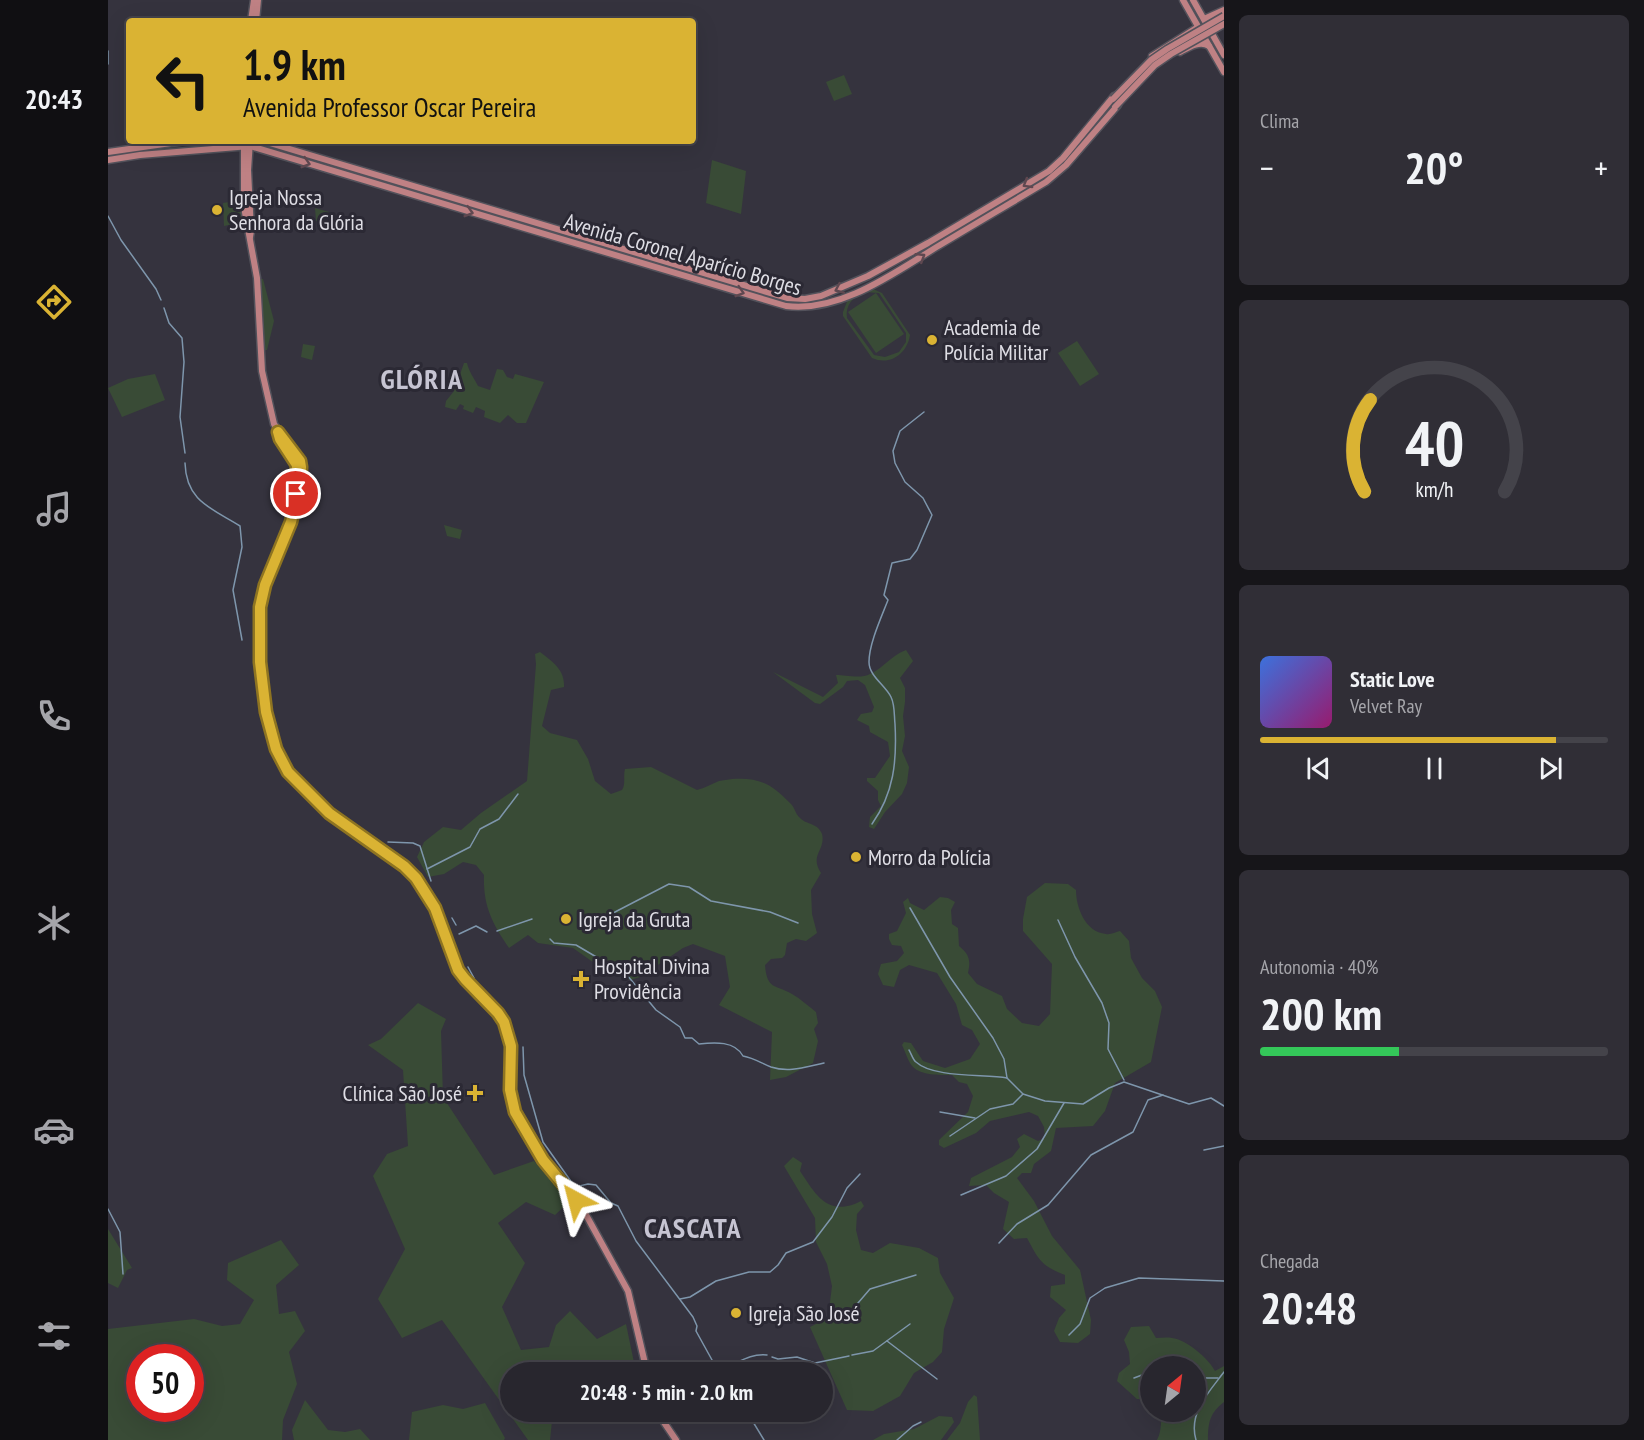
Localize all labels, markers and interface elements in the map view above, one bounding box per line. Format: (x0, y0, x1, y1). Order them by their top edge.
text: 1.9 km (243, 37, 346, 92)
icon: left (144, 42, 222, 120)
text: 20:43 (25, 82, 83, 116)
text: Avenida Professor Oscar Pereira (243, 90, 536, 124)
text: Clima (1260, 108, 1299, 134)
text: 20° (1404, 138, 1464, 196)
text: − (1260, 146, 1274, 189)
text: + (1594, 146, 1608, 189)
one-way arrow (300, 156, 311, 168)
one-way arrow (1023, 176, 1033, 188)
place label: Igreja Nossa Senhora da Glória (229, 183, 364, 236)
marker: Igreja Nossa Senhora da Glória (210, 203, 224, 217)
one-way arrow (463, 205, 474, 217)
street label: Avenida Coronel Aparício Borges (561, 207, 805, 301)
one-way arrow (915, 252, 925, 264)
icon: directions (33, 281, 75, 323)
one-way arrow (834, 281, 845, 293)
one-way arrow (734, 285, 745, 297)
place label: Academia de Polícia Militar (944, 313, 1048, 366)
marker: Academia de Polícia Militar (925, 333, 939, 347)
district label: GLÓRIA (381, 360, 463, 397)
text: 40 (1404, 402, 1464, 483)
pin (270, 468, 321, 519)
text: km/h (1415, 475, 1453, 503)
icon: arrive (279, 477, 312, 510)
icon: music (33, 488, 75, 530)
text: Static Love (1350, 665, 1435, 693)
text: Velvet Ray (1350, 693, 1422, 719)
icon: phone (33, 695, 75, 737)
icon: previous (1302, 752, 1335, 785)
icon: pause (1418, 752, 1451, 785)
icon: next (1534, 752, 1567, 785)
place label: Morro da Polícia (868, 843, 991, 871)
marker: Morro da Polícia (849, 850, 863, 864)
icon: climate (33, 902, 75, 944)
place label: Igreja da Gruta (578, 905, 690, 933)
marker: Igreja da Gruta (559, 912, 573, 926)
place label: Hospital Divina Providência (594, 952, 710, 1005)
text: Autonomia · 40% (1260, 954, 1378, 980)
marker: Hospital Divina Providência (572, 970, 590, 988)
text: 200 km (1260, 984, 1382, 1042)
place label: Clínica São José (343, 1079, 462, 1107)
marker: Clínica São José (466, 1084, 484, 1102)
icon: car (33, 1109, 75, 1151)
position arrow (544, 1168, 608, 1232)
district label: CASCATA (644, 1209, 742, 1246)
text: Chegada (1260, 1248, 1319, 1274)
text: 20:48 (1260, 1278, 1357, 1336)
place label: Igreja São José (748, 1299, 860, 1327)
marker: Igreja São José (729, 1306, 743, 1320)
icon: filters (33, 1315, 75, 1357)
speed limit sign: 50 (126, 1344, 204, 1422)
north arrow (1140, 1356, 1206, 1422)
map controls (1140, 1356, 1206, 1422)
text: 20:48 · 5 min · 2.0 km (580, 1378, 753, 1406)

